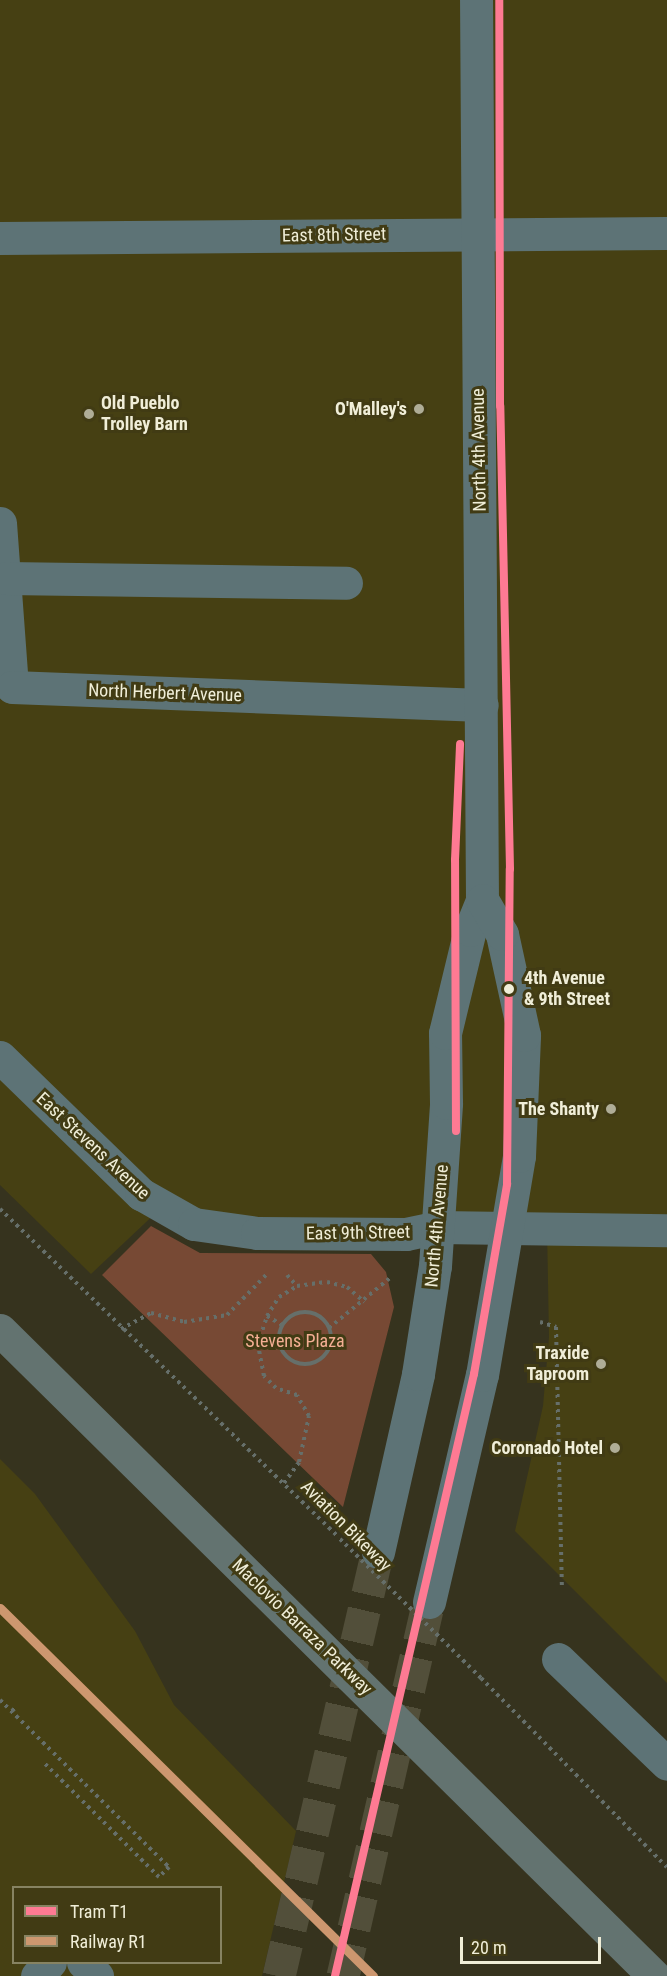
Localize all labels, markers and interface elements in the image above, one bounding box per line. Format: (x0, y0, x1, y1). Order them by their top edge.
street label: East 8th Street (282, 223, 386, 247)
street label: North 4th Avenue (467, 388, 491, 512)
place label: Old Pueblo Trolley Barn (101, 393, 188, 436)
place label: O'Malley's (335, 398, 407, 420)
marker: O'Malley's (412, 402, 426, 416)
marker: Old Pueblo Trolley Barn (82, 407, 96, 421)
street label: North Herbert Avenue (88, 680, 242, 706)
place label: 4th Avenue & 9th Street (524, 968, 610, 1010)
marker: 4th Avenue & 9th Street (499, 979, 519, 999)
street label: East Stevens Avenue (32, 1088, 154, 1204)
place label: The Shanty (518, 1098, 599, 1120)
marker: The Shanty (604, 1102, 618, 1116)
street label: North 4th Avenue (421, 1164, 453, 1288)
street label: East 9th Street (306, 1221, 410, 1245)
park label: Stevens Plaza (245, 1330, 345, 1352)
place label: Traxide Taproom (526, 1343, 589, 1386)
marker: Traxide Taproom (594, 1357, 608, 1371)
place label: Coronado Hotel (491, 1437, 603, 1459)
marker: Coronado Hotel (608, 1441, 622, 1455)
street label: Aviation Bikeway (296, 1476, 396, 1576)
street label: Maclovio Barraza Parkway (227, 1554, 377, 1700)
legend (12, 1886, 222, 1964)
text: Tram T1 (70, 1901, 128, 1922)
scale bar (463, 1925, 604, 1963)
text: Railway R1 (70, 1931, 147, 1952)
text: 20 m (471, 1937, 506, 1958)

